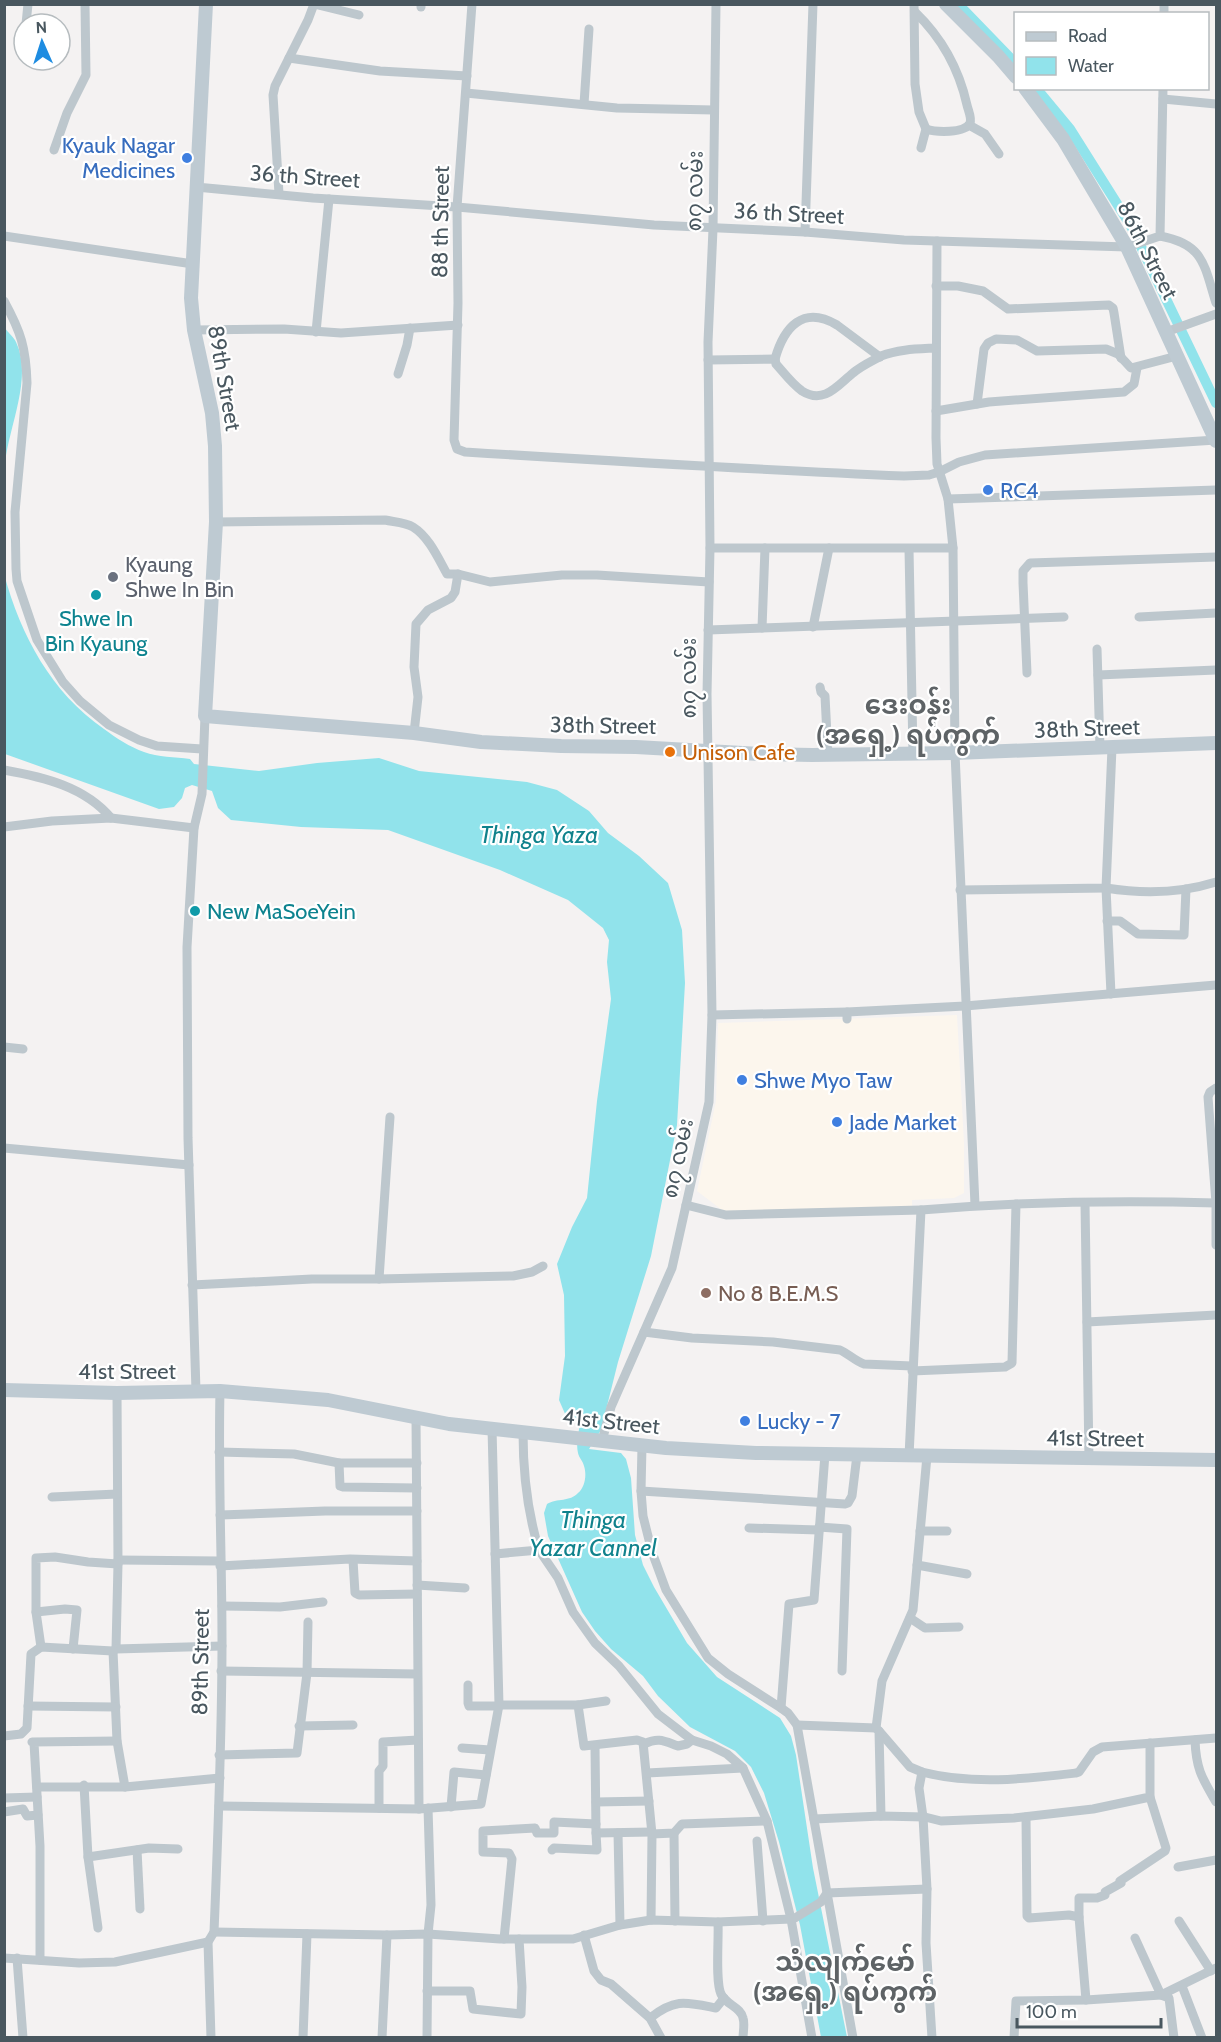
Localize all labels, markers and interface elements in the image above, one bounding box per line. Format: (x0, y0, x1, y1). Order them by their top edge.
north arrow (12, 12, 72, 72)
legend (1014, 12, 1209, 90)
text: N (35, 18, 47, 37)
text: Road (1068, 25, 1107, 47)
text: Water (1068, 55, 1114, 77)
place label: Kyauk Nagar Medicines (62, 132, 175, 184)
street label: ၈၇ လမ်း (678, 150, 713, 232)
marker: Kyauk Nagar Medicines (180, 151, 194, 165)
street label: 36 th Street (249, 159, 361, 194)
street label: 88 th Street (426, 165, 455, 278)
street label: 36 th Street (733, 197, 845, 230)
street label: 86th Street (1111, 197, 1184, 304)
street label: 89th Street (202, 323, 247, 434)
place label: RC4 (1000, 477, 1039, 504)
marker: RC4 (981, 483, 995, 497)
place label: Kyaung Shwe In Bin (125, 551, 234, 603)
marker: Kyaung Shwe In Bin (106, 570, 120, 584)
marker: Shwe In Bin Kyaung (89, 588, 103, 602)
place label: Shwe In Bin Kyaung (45, 605, 148, 657)
street label: ၈၇ လမ်း (673, 638, 706, 718)
district label: ဒေးဝန်း (အရှေ့) ရပ်ကွက် (816, 686, 1000, 757)
street label: 38th Street (550, 711, 657, 740)
street label: 38th Street (1034, 713, 1141, 744)
place label: Unison Cafe (682, 739, 795, 766)
marker: Unison Cafe (663, 745, 677, 759)
water label: Thinga Yaza (480, 820, 598, 849)
place label: New MaSoeYein (207, 898, 356, 925)
marker: New MaSoeYein (188, 904, 202, 918)
place label: Shwe Myo Taw (754, 1067, 892, 1094)
marker: Shwe Myo Taw (735, 1073, 749, 1087)
place label: Jade Market (848, 1109, 957, 1136)
street label: ၈၇ လမ်း (654, 1115, 703, 1201)
marker: Jade Market (830, 1115, 844, 1129)
place label: No 8 B.E.M.S (718, 1280, 838, 1307)
marker: No 8 B.E.M.S (699, 1286, 713, 1300)
street label: 41st Street (78, 1358, 177, 1385)
street label: 41st Street (561, 1403, 662, 1440)
place label: Lucky - 7 (757, 1408, 841, 1435)
marker: Lucky - 7 (738, 1414, 752, 1428)
street label: 41st Street (1046, 1424, 1145, 1453)
water label: Thinga Yazar Cannel (529, 1505, 657, 1562)
street label: 89th Street (186, 1608, 215, 1716)
district label: သံလျက်မော် (အရှေ့) ရပ်ကွက် (753, 1943, 937, 2014)
scale bar (1017, 1991, 1161, 2029)
text: 100 m (1026, 2001, 1077, 2023)

